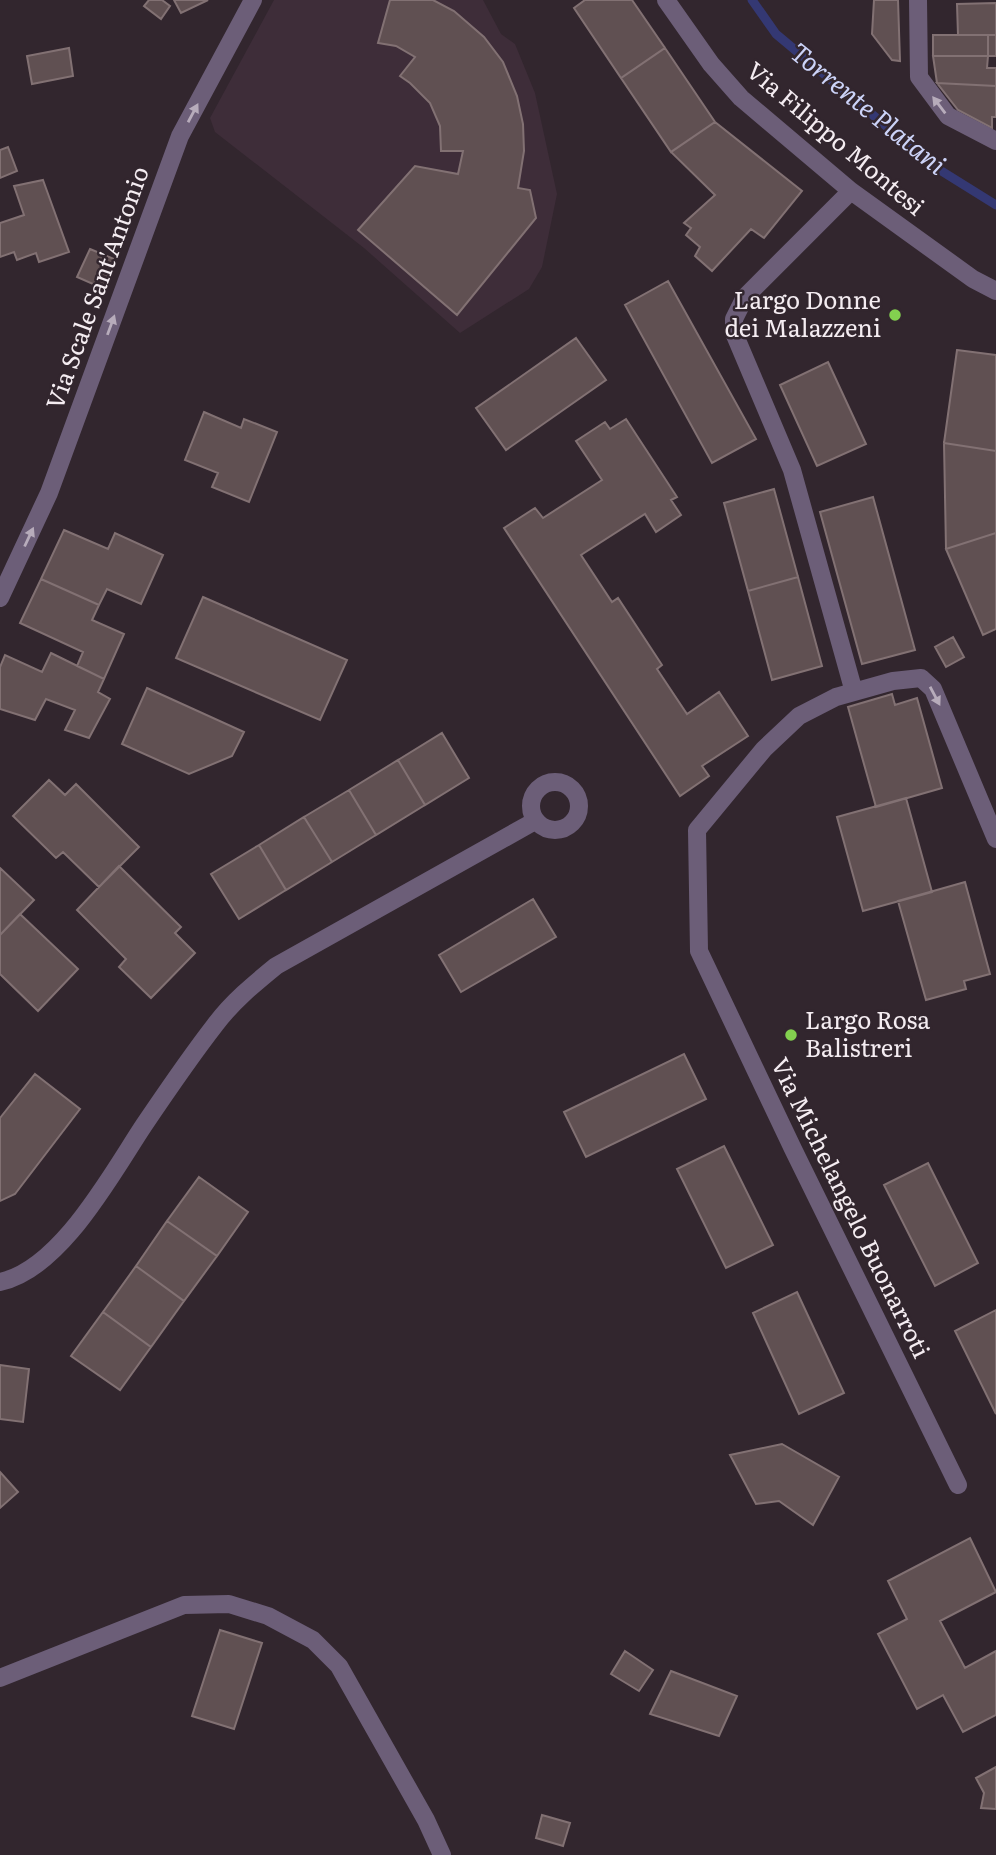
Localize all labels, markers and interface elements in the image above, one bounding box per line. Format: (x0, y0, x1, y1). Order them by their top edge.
water label: Torrente Platani (783, 32, 956, 182)
street label: Via Filippo Montesi (740, 52, 933, 222)
one-way arrow (933, 96, 947, 114)
one-way arrow (187, 103, 199, 122)
street label: Via Scale Sant'Antonio (35, 161, 156, 414)
place label: Largo Donne dei Malazzeni (724, 281, 881, 344)
marker: Largo Donne dei Malazzeni (887, 307, 903, 323)
one-way arrow (106, 314, 117, 335)
one-way arrow (23, 527, 35, 547)
one-way arrow (929, 687, 941, 707)
place label: Largo Rosa Balistreri (805, 1001, 930, 1064)
marker: Largo Rosa Balistreri (783, 1027, 799, 1043)
street label: Via Michelangelo Buonarroti (764, 1051, 940, 1363)

